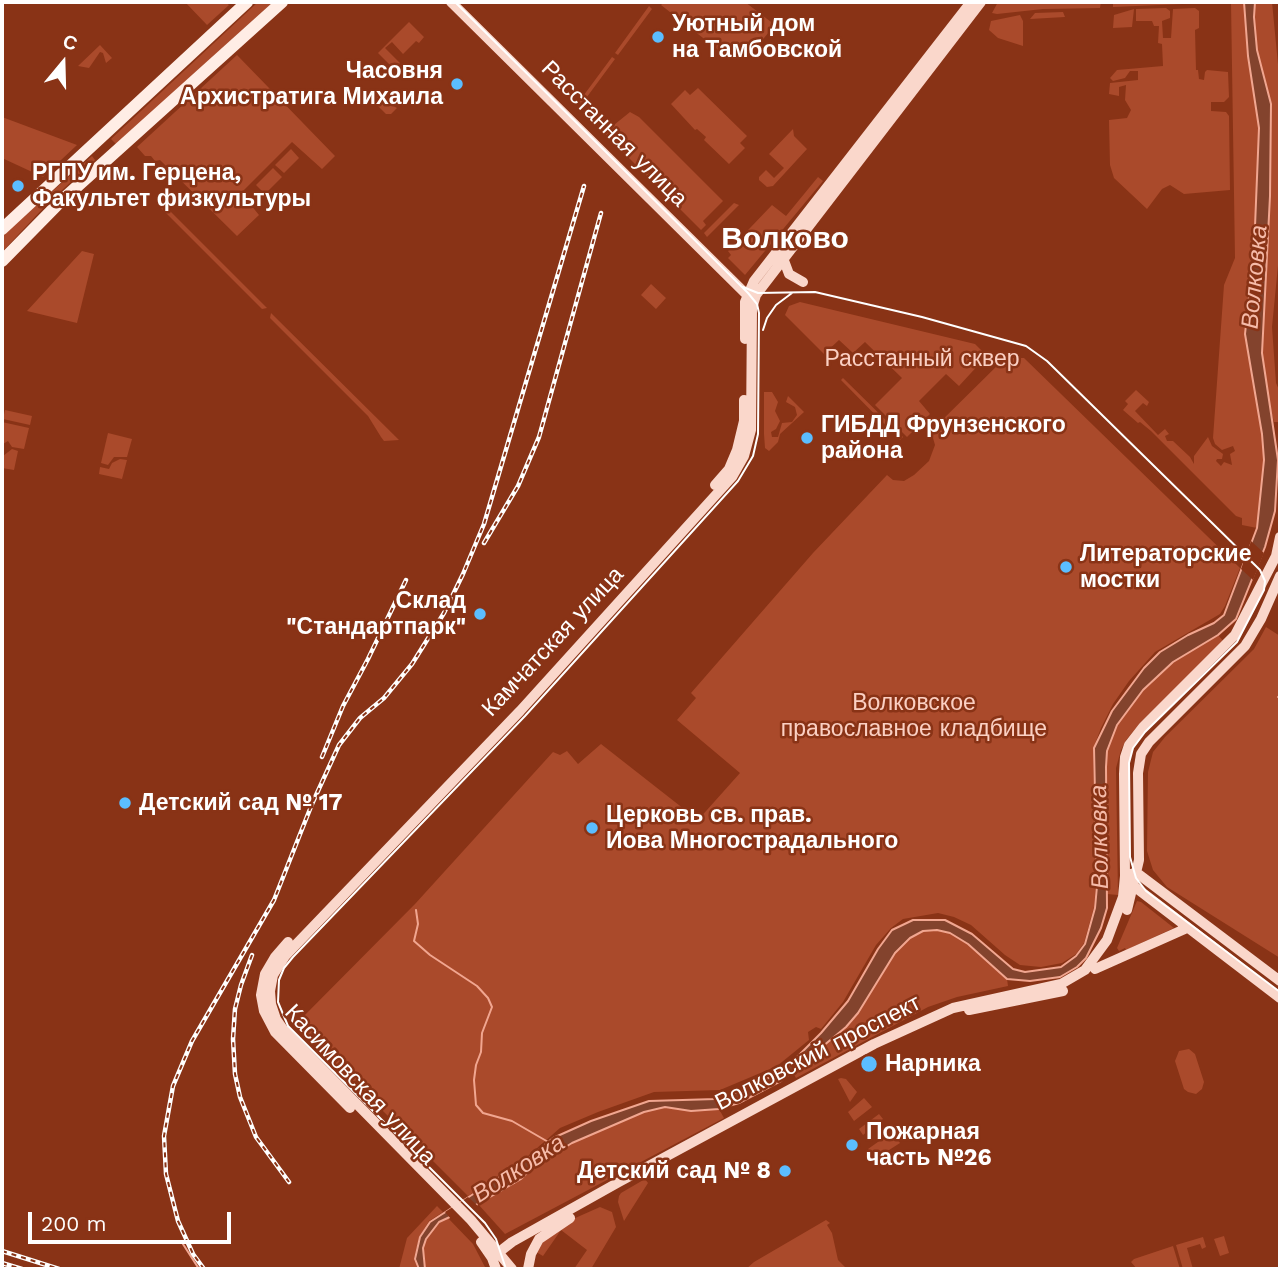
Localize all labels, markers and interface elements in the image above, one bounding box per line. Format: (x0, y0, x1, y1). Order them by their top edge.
place label: Уютный дом на Тамбовской (672, 10, 842, 64)
north arrow (28, 28, 98, 98)
marker: Уютный дом на Тамбовской (650, 29, 666, 45)
text: С (60, 30, 80, 56)
street label: Расстанная улица (535, 55, 693, 213)
place label: Часовня Архистратига Михаила (180, 57, 443, 111)
marker: Часовня Архистратига Михаила (449, 76, 465, 92)
place label: РГПУ им. Герцена, Факультет физкультуры (32, 159, 311, 213)
marker: РГПУ им. Герцена, Факультет физкультуры (10, 178, 26, 194)
district label: Волково (721, 221, 849, 257)
water label: Волковка (1236, 224, 1274, 330)
park label: Расстанный сквер (824, 345, 1020, 373)
place label: ГИБДД Фрунзенского района (821, 411, 1066, 465)
marker: ГИБДД Фрунзенского района (799, 430, 815, 446)
place label: Литераторские мостки (1080, 540, 1251, 594)
marker: Литераторские мостки (1058, 559, 1074, 575)
street label: Камчатская улица (476, 561, 630, 723)
place label: Склад "Стандартпарк" (286, 587, 466, 641)
marker: Склад "Стандартпарк" (472, 606, 488, 622)
park label: Волковское православное кладбище (781, 689, 1047, 743)
water label: Волковка (1085, 785, 1115, 889)
place label: Детский сад № 17 (139, 789, 343, 817)
marker: Детский сад № 17 (117, 795, 133, 811)
place label: Церковь св. прав. Иова Многострадального (606, 801, 898, 855)
marker: Церковь св. прав. Иова Многострадального (584, 820, 600, 836)
street label: Волковский проспект (711, 989, 925, 1117)
street label: Касимовская улица (278, 999, 442, 1171)
place label: Нарника (885, 1050, 981, 1078)
marker: Нарника (859, 1054, 879, 1074)
place label: Пожарная часть №26 (866, 1118, 992, 1172)
water label: Волковка (467, 1129, 571, 1209)
marker: Пожарная часть №26 (844, 1137, 860, 1153)
place label: Детский сад № 8 (577, 1157, 771, 1185)
marker: Детский сад № 8 (777, 1163, 793, 1179)
scale bar (32, 1198, 234, 1242)
text: 200 m (41, 1211, 107, 1236)

